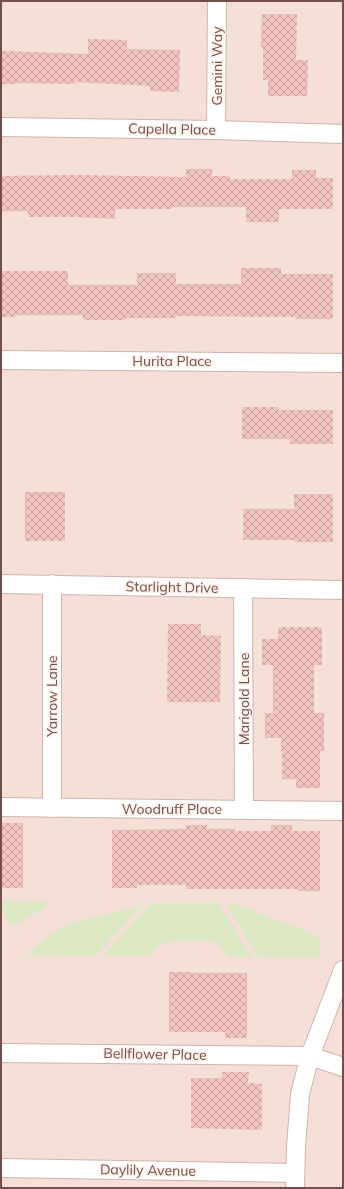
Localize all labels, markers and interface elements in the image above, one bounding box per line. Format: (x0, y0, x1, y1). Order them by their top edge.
street label: Gemini Way (208, 26, 226, 106)
street label: Capella Place (128, 119, 216, 139)
street label: Hurita Place (132, 352, 212, 370)
street label: Starlight Drive (125, 577, 219, 597)
street label: Marigold Lane (235, 653, 253, 745)
street label: Yarrow Lane (43, 655, 61, 738)
street label: Woodruff Place (122, 800, 222, 818)
street label: Bellflower Place (103, 1044, 207, 1064)
street label: Daylily Avenue (100, 1160, 196, 1180)

